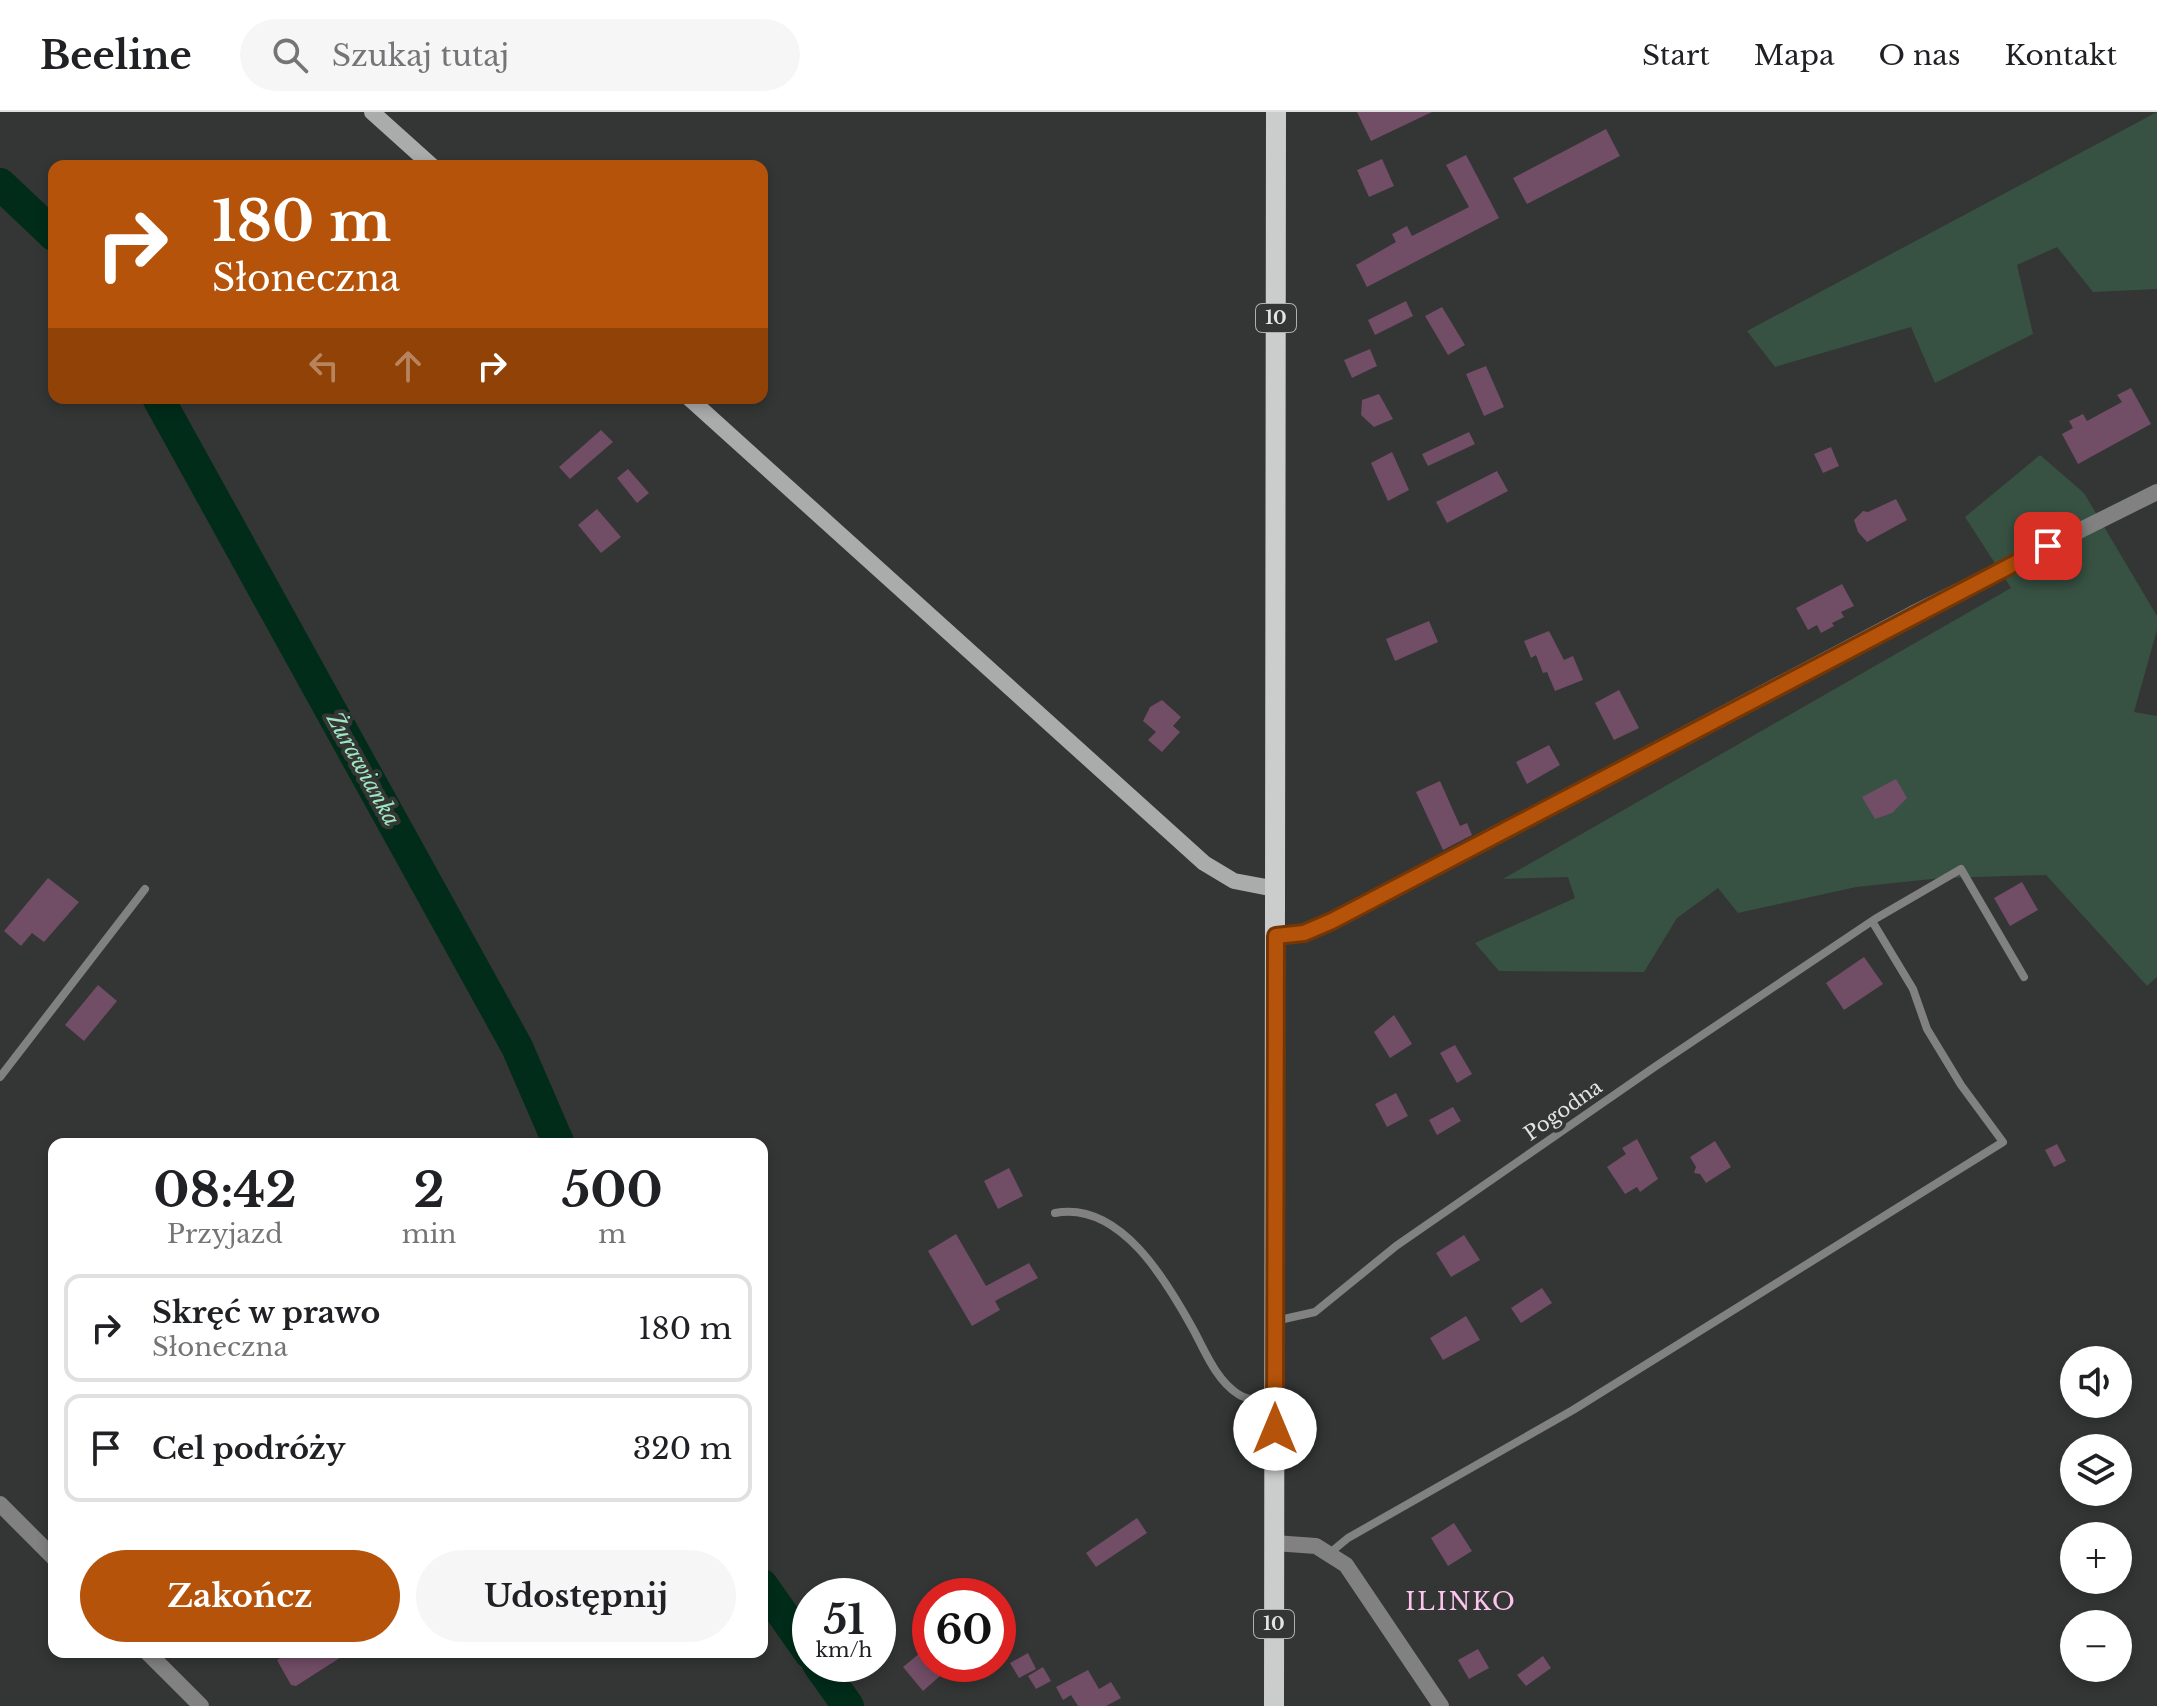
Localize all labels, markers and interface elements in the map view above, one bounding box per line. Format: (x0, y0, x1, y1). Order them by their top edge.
search box (240, 19, 800, 91)
text: Beeline (40, 32, 192, 79)
icon: search (268, 33, 312, 77)
text: Szukaj tutaj (332, 37, 509, 74)
text: Start (1642, 38, 1710, 73)
text: Mapa (1754, 38, 1834, 73)
text: O nas (1878, 38, 1960, 73)
text: Kontakt (2004, 38, 2117, 73)
text: 180 m (212, 187, 391, 256)
icon: right (80, 192, 184, 296)
text: Słoneczna (212, 256, 400, 301)
road number: 10 (1256, 304, 1296, 332)
icon: left (302, 344, 346, 388)
icon: ahead (386, 344, 430, 388)
icon: right (470, 344, 514, 388)
pin (2014, 512, 2082, 580)
icon: arrive (2026, 524, 2070, 568)
water label: Żurawianka (320, 706, 406, 831)
street label: Pogodna (1519, 1074, 1607, 1146)
text: 08:42 (153, 1160, 297, 1220)
text: 2 (414, 1160, 445, 1220)
text: 500 (562, 1160, 663, 1220)
text: Przyjazd (167, 1218, 283, 1250)
text: min (402, 1218, 457, 1250)
text: m (598, 1218, 626, 1250)
text: Skręć w prawo (152, 1294, 380, 1331)
icon: right (84, 1306, 128, 1350)
text: 180 m (638, 1310, 732, 1347)
text: Słoneczna (152, 1331, 288, 1363)
map controls (2060, 1346, 2132, 1682)
button: sound (2060, 1346, 2132, 1418)
position arrow (1233, 1387, 1317, 1471)
icon: arrive (84, 1426, 128, 1470)
text: Cel podróży (152, 1430, 345, 1467)
text: 320 m (633, 1430, 732, 1467)
button: layers (2060, 1434, 2132, 1506)
button: + (2060, 1522, 2132, 1594)
button: Zakończ (80, 1550, 400, 1642)
button: Udostępnij (416, 1550, 736, 1642)
speed limit sign: 60 (912, 1578, 1016, 1682)
district label: ILINKO (1405, 1587, 1517, 1616)
text: 51 (823, 1595, 865, 1645)
road number: 10 (1254, 1610, 1294, 1638)
button: − (2060, 1610, 2132, 1682)
text: km/h (816, 1638, 872, 1662)

